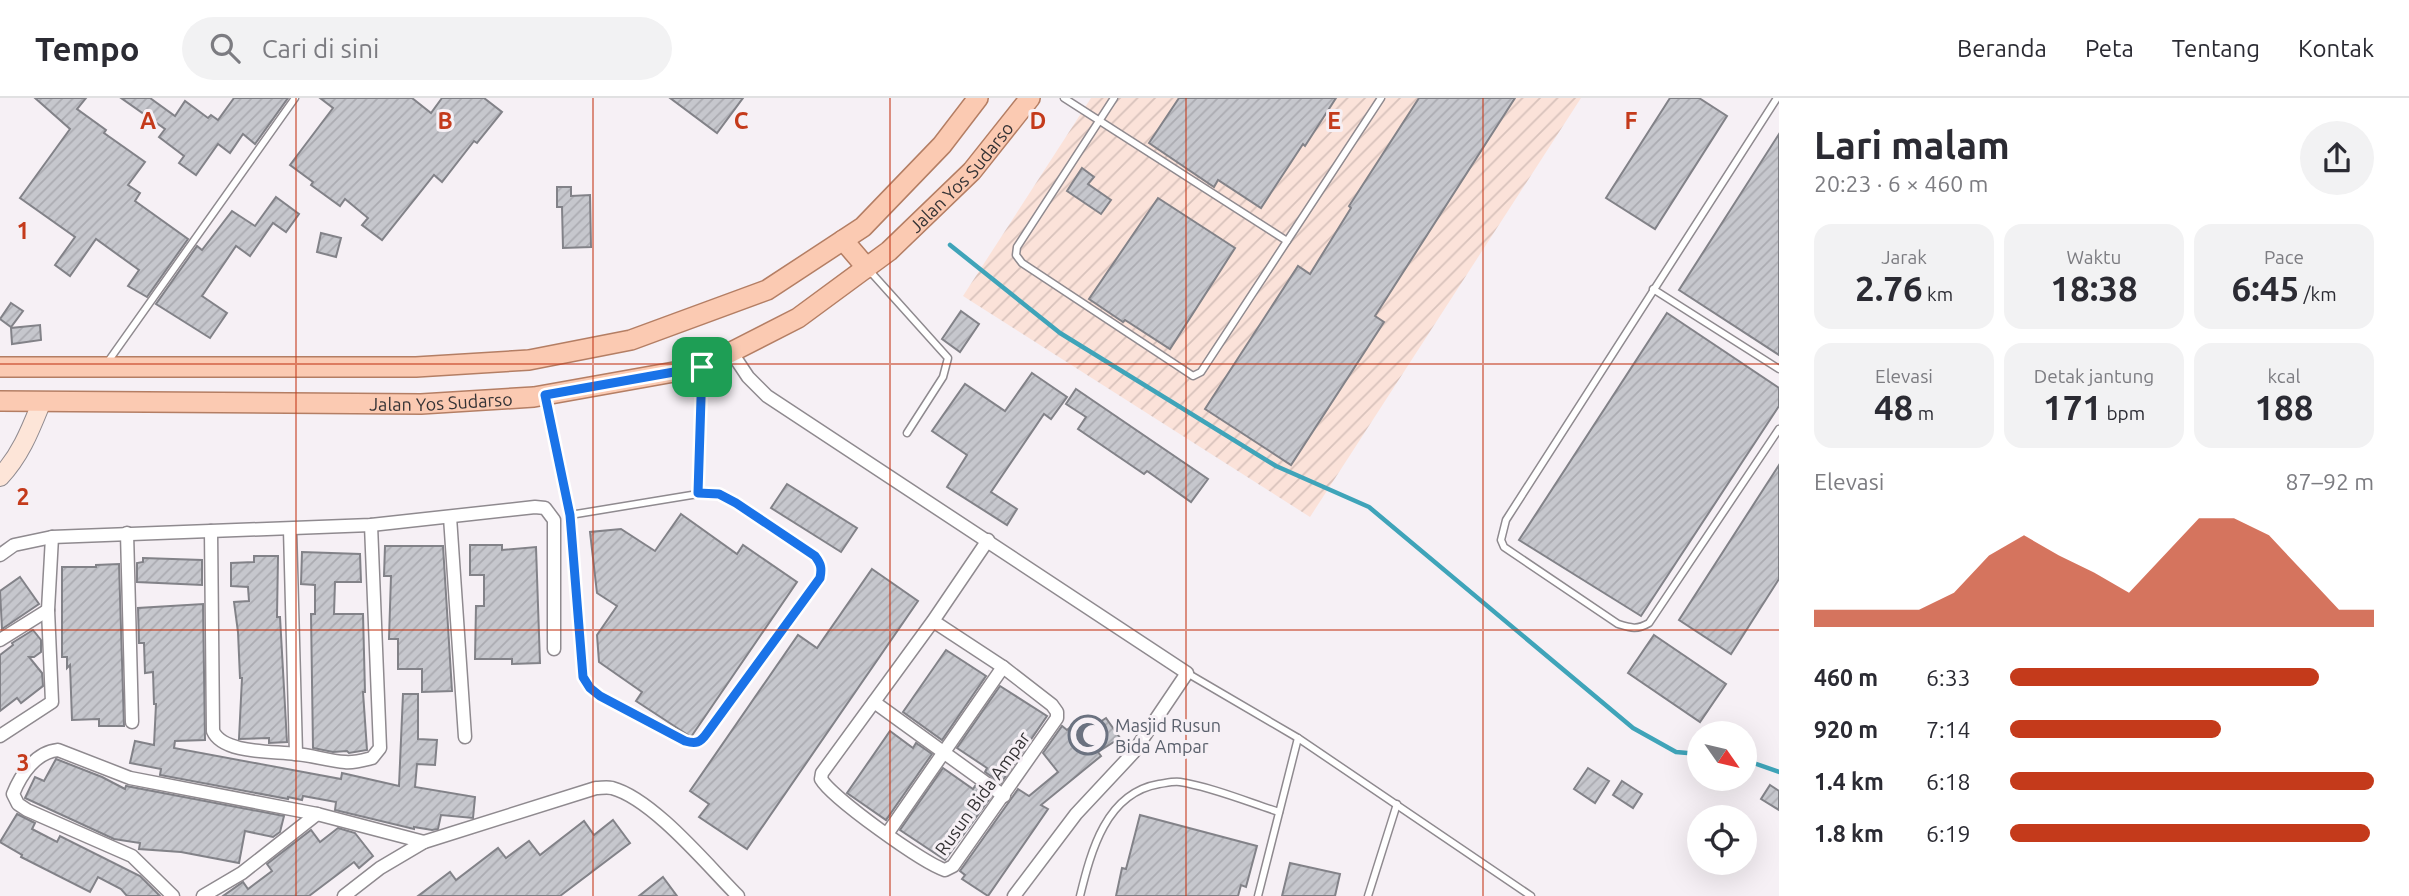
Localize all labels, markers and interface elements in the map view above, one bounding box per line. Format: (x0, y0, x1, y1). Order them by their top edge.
search box (182, 17, 672, 80)
icon: search (206, 29, 244, 67)
text: Tempo (35, 30, 140, 67)
text: Cari di sini (262, 34, 379, 63)
text: Beranda (1957, 35, 2047, 62)
text: Peta (2085, 35, 2134, 62)
text: Tentang (2172, 35, 2260, 62)
text: Kontak (2298, 35, 2374, 62)
text: A (140, 108, 156, 133)
text: B (437, 108, 453, 133)
text: C (734, 108, 749, 133)
text: D (1030, 108, 1046, 133)
text: E (1327, 108, 1341, 133)
text: F (1625, 108, 1638, 133)
street label: Jalan Yos Sudarso (905, 118, 1017, 236)
button: share (2300, 121, 2374, 195)
text: Lari malam (1814, 124, 2010, 166)
text: 20:23 · 6 × 460 m (1814, 171, 1988, 196)
text: 1 (17, 218, 29, 243)
text: Jarak (1881, 246, 1927, 268)
text: Waktu (2067, 246, 2121, 268)
text: Pace (2264, 246, 2304, 268)
text: 2.76 (1855, 268, 1923, 308)
text: 18:38 (2050, 268, 2138, 308)
text: 6:45 (2231, 268, 2299, 308)
text: km (1923, 283, 1953, 305)
text: /km (2299, 283, 2337, 305)
pin (672, 337, 732, 397)
icon: arrive (683, 348, 721, 386)
text: Elevasi (1875, 365, 1933, 387)
text: Detak jantung (2034, 365, 2154, 387)
text: kcal (2268, 365, 2300, 387)
text: 48 (1874, 387, 1913, 427)
text: 171 (2043, 387, 2102, 427)
text: 188 (2254, 387, 2314, 427)
street label: Jalan Yos Sudarso (369, 388, 513, 414)
text: m (1913, 402, 1934, 424)
text: bpm (2102, 402, 2145, 424)
text: Elevasi (1814, 469, 1884, 494)
text: 87–92 m (2286, 469, 2374, 494)
text: 2 (17, 484, 29, 509)
text: 460 m (1814, 665, 1878, 690)
text: 6:33 (1926, 665, 1971, 690)
mosque icon: Masjid Rusun Bida Ampar (1067, 714, 1109, 756)
place label: Masjid Rusun Bida Ampar (1115, 715, 1221, 756)
text: 920 m (1814, 717, 1878, 742)
text: 7:14 (1926, 717, 1971, 742)
north arrow (1687, 721, 1757, 791)
map controls (1687, 721, 1757, 875)
street label: Rusun Bida Ampar (931, 727, 1034, 859)
text: 3 (17, 750, 29, 775)
text: 1.4 km (1814, 769, 1884, 794)
text: 6:18 (1926, 769, 1971, 794)
button: locate (1687, 805, 1757, 875)
text: 1.8 km (1814, 821, 1884, 846)
text: 6:19 (1926, 821, 1971, 846)

